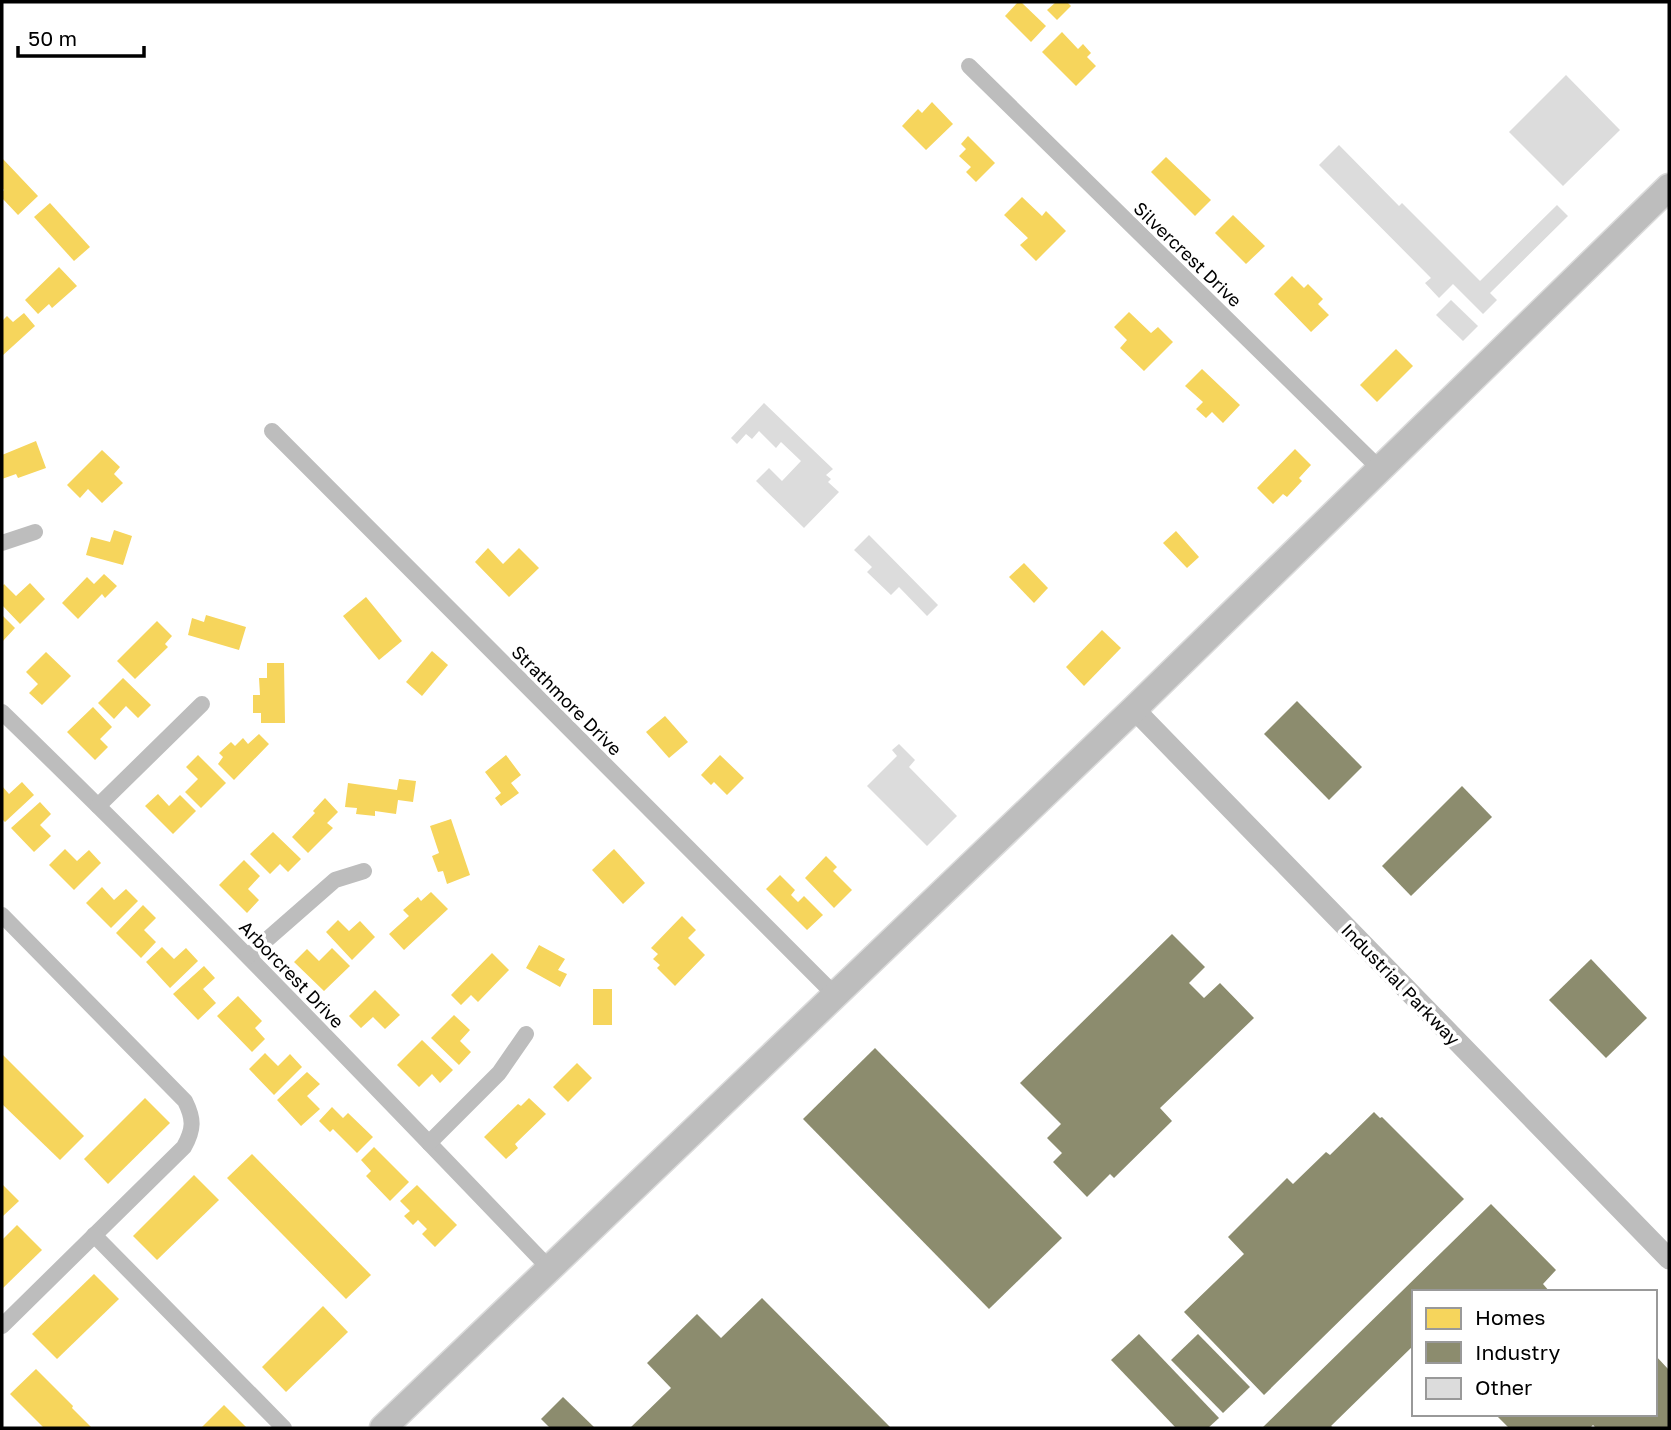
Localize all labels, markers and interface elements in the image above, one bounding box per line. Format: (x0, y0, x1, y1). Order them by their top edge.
scale bar (18, 14, 144, 58)
text: 50 m (28, 25, 77, 51)
street label: Silvercrest Drive (1129, 197, 1247, 311)
street label: Strathmore Drive (507, 640, 627, 760)
street label: Arborcrest Drive (235, 916, 349, 1032)
street label: Industrial Parkway (1337, 918, 1465, 1050)
legend (1412, 1290, 1657, 1416)
text: Homes (1475, 1304, 1545, 1330)
text: Industry (1475, 1339, 1560, 1365)
text: Other (1475, 1374, 1532, 1400)

